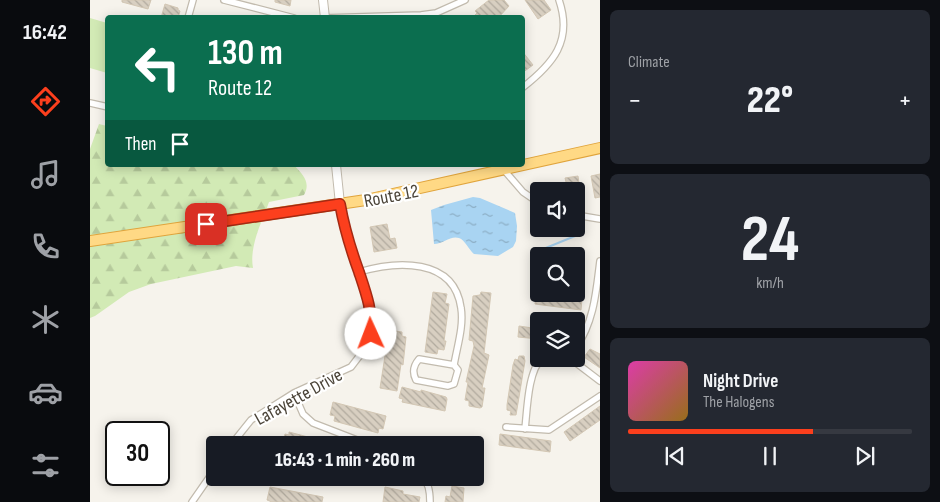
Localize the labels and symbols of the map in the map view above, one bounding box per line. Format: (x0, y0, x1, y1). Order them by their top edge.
street label: Route 12 (362, 180, 421, 213)
pin (185, 203, 227, 245)
position arrow (344, 307, 396, 359)
street label: Lafayette Drive (251, 364, 347, 431)
speed limit sign: 30 (105, 421, 170, 486)

